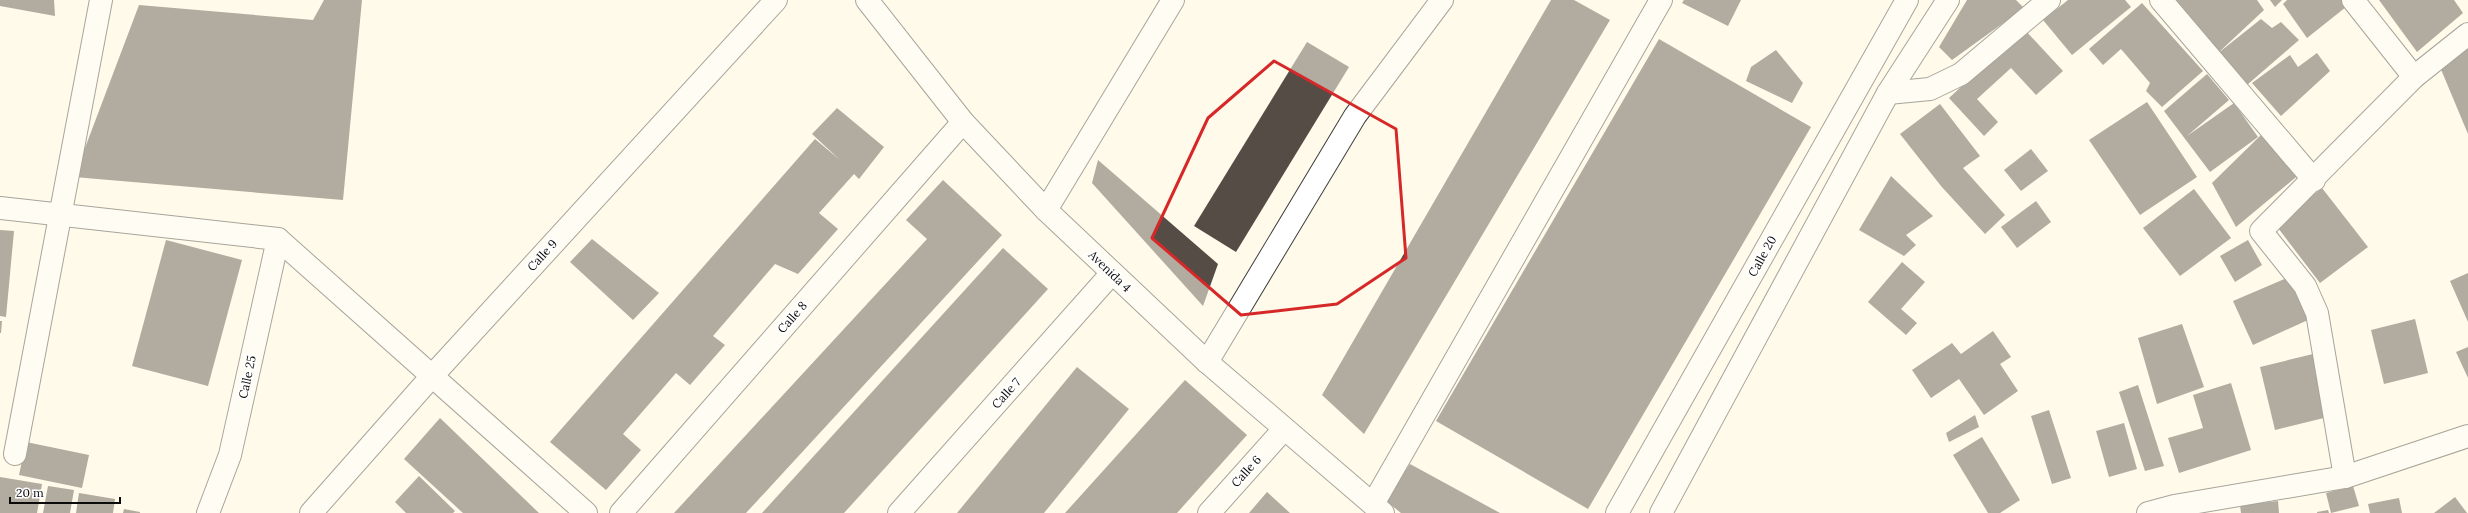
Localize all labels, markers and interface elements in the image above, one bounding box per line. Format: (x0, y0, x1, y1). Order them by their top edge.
street label: Calle 20 (1745, 233, 1779, 279)
street label: Calle 9 (524, 236, 560, 274)
street label: Avenida 4 (1085, 246, 1135, 295)
street label: Calle 8 (774, 298, 810, 336)
street label: Calle 25 (235, 354, 259, 400)
street label: Calle 7 (988, 374, 1024, 412)
street label: Calle 6 (1228, 452, 1264, 490)
scale bar (10, 479, 120, 505)
text: 20 m (16, 485, 44, 500)

